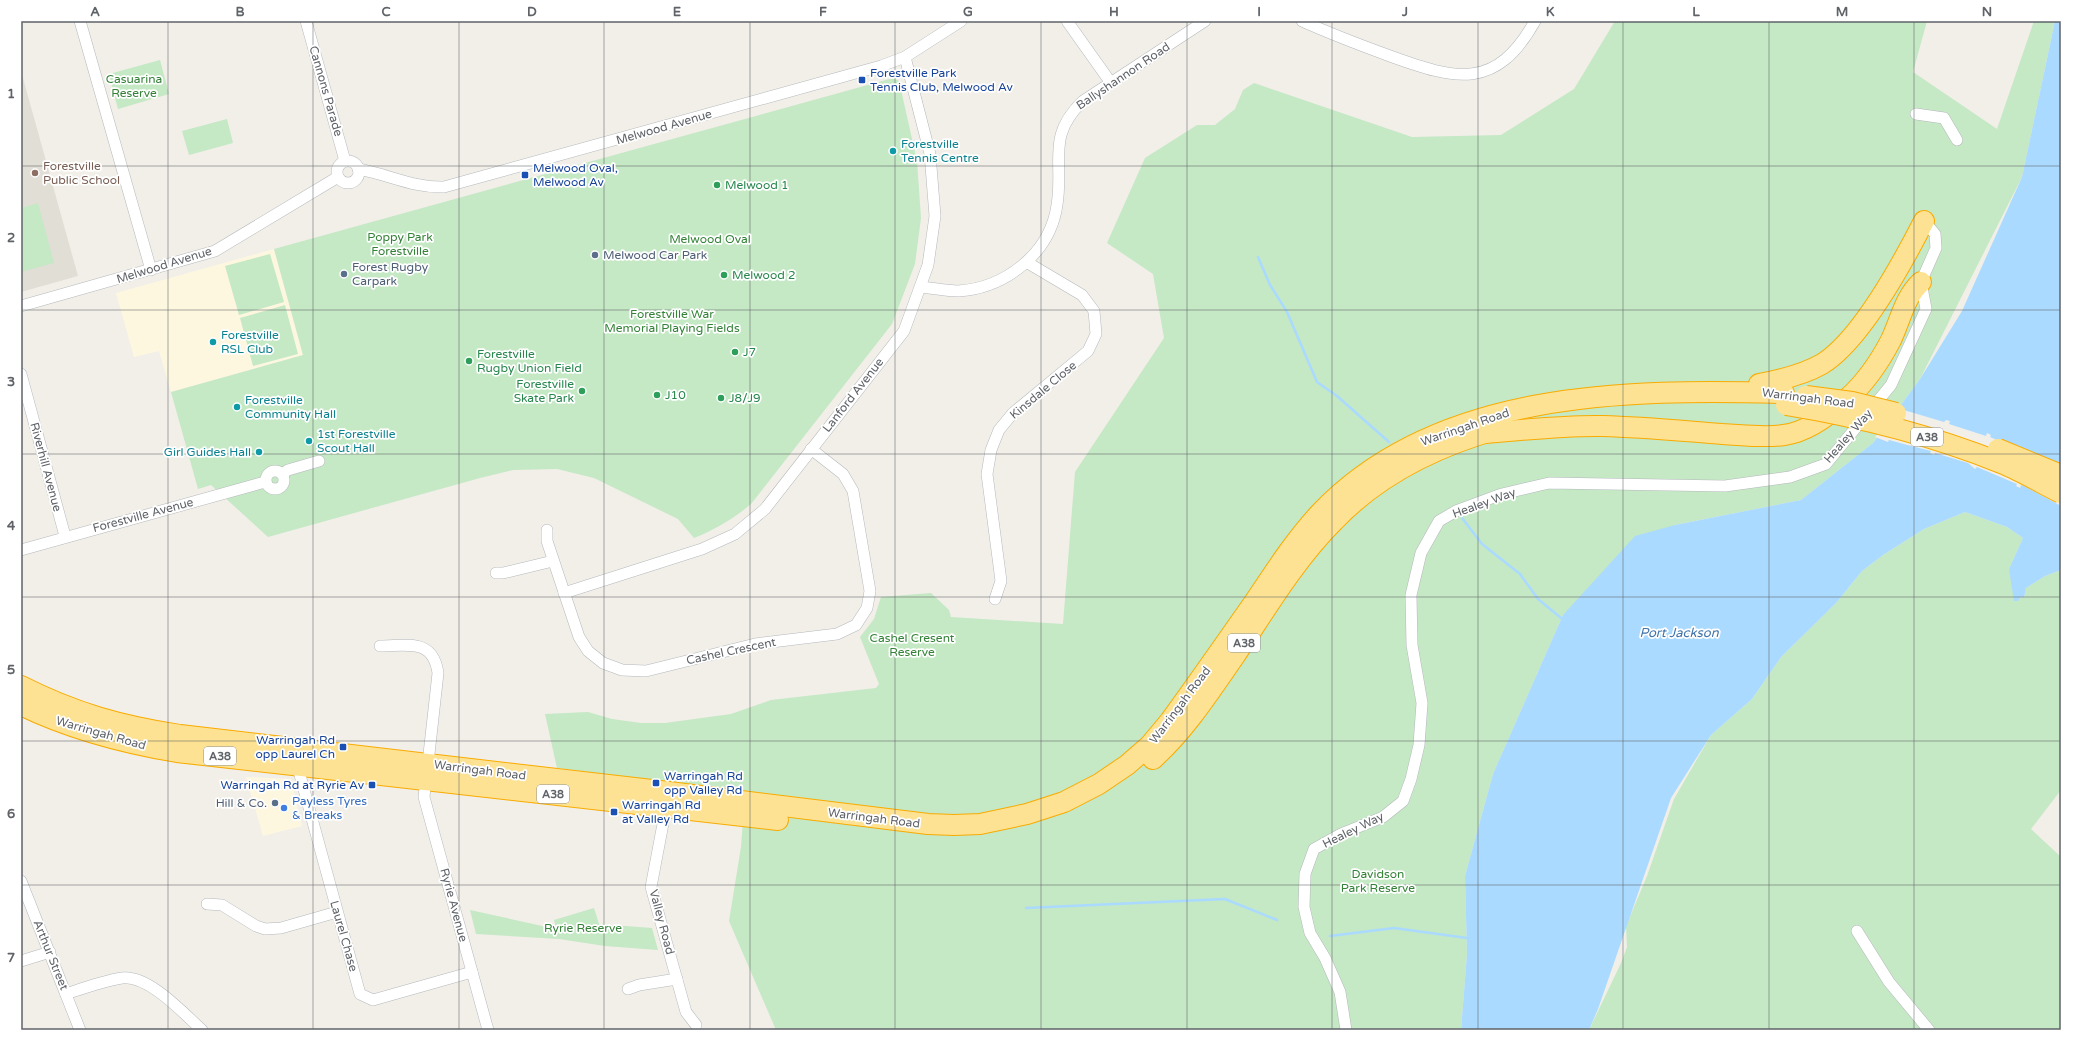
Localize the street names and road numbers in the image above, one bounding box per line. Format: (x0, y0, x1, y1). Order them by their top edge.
street label: Ballyshannon Road (1074, 39, 1172, 113)
street label: Cannons Parade (306, 44, 346, 138)
street label: Melwood Avenue (615, 107, 714, 147)
street label: Melwood Avenue (115, 244, 214, 286)
street label: Lanford Avenue (820, 355, 886, 435)
street label: Kinsdale Close (1007, 358, 1079, 422)
street label: Warringah Road (1761, 385, 1855, 411)
street label: Warringah Road (1419, 405, 1511, 449)
street label: Healey Way (1821, 406, 1875, 466)
street label: Riverhill Avenue (27, 421, 65, 513)
road number: A38 (1911, 428, 1943, 446)
street label: Healey Way (1450, 485, 1518, 521)
street label: Forestville Avenue (91, 495, 195, 535)
road number: A38 (1228, 634, 1260, 652)
street label: Cashel Crescent (685, 635, 777, 667)
street label: Warringah Road (1146, 664, 1214, 746)
street label: Warringah Road (54, 713, 148, 753)
road number: A38 (204, 747, 236, 765)
street label: Warringah Road (433, 757, 527, 783)
road number: A38 (537, 785, 569, 803)
street label: Warringah Road (827, 805, 921, 831)
street label: Healey Way (1320, 809, 1386, 851)
street label: Ryrie Avenue (437, 867, 471, 943)
street label: Valley Road (647, 888, 677, 956)
street label: Laurel Chase (327, 899, 361, 973)
street label: Arthur Street (31, 918, 72, 993)

